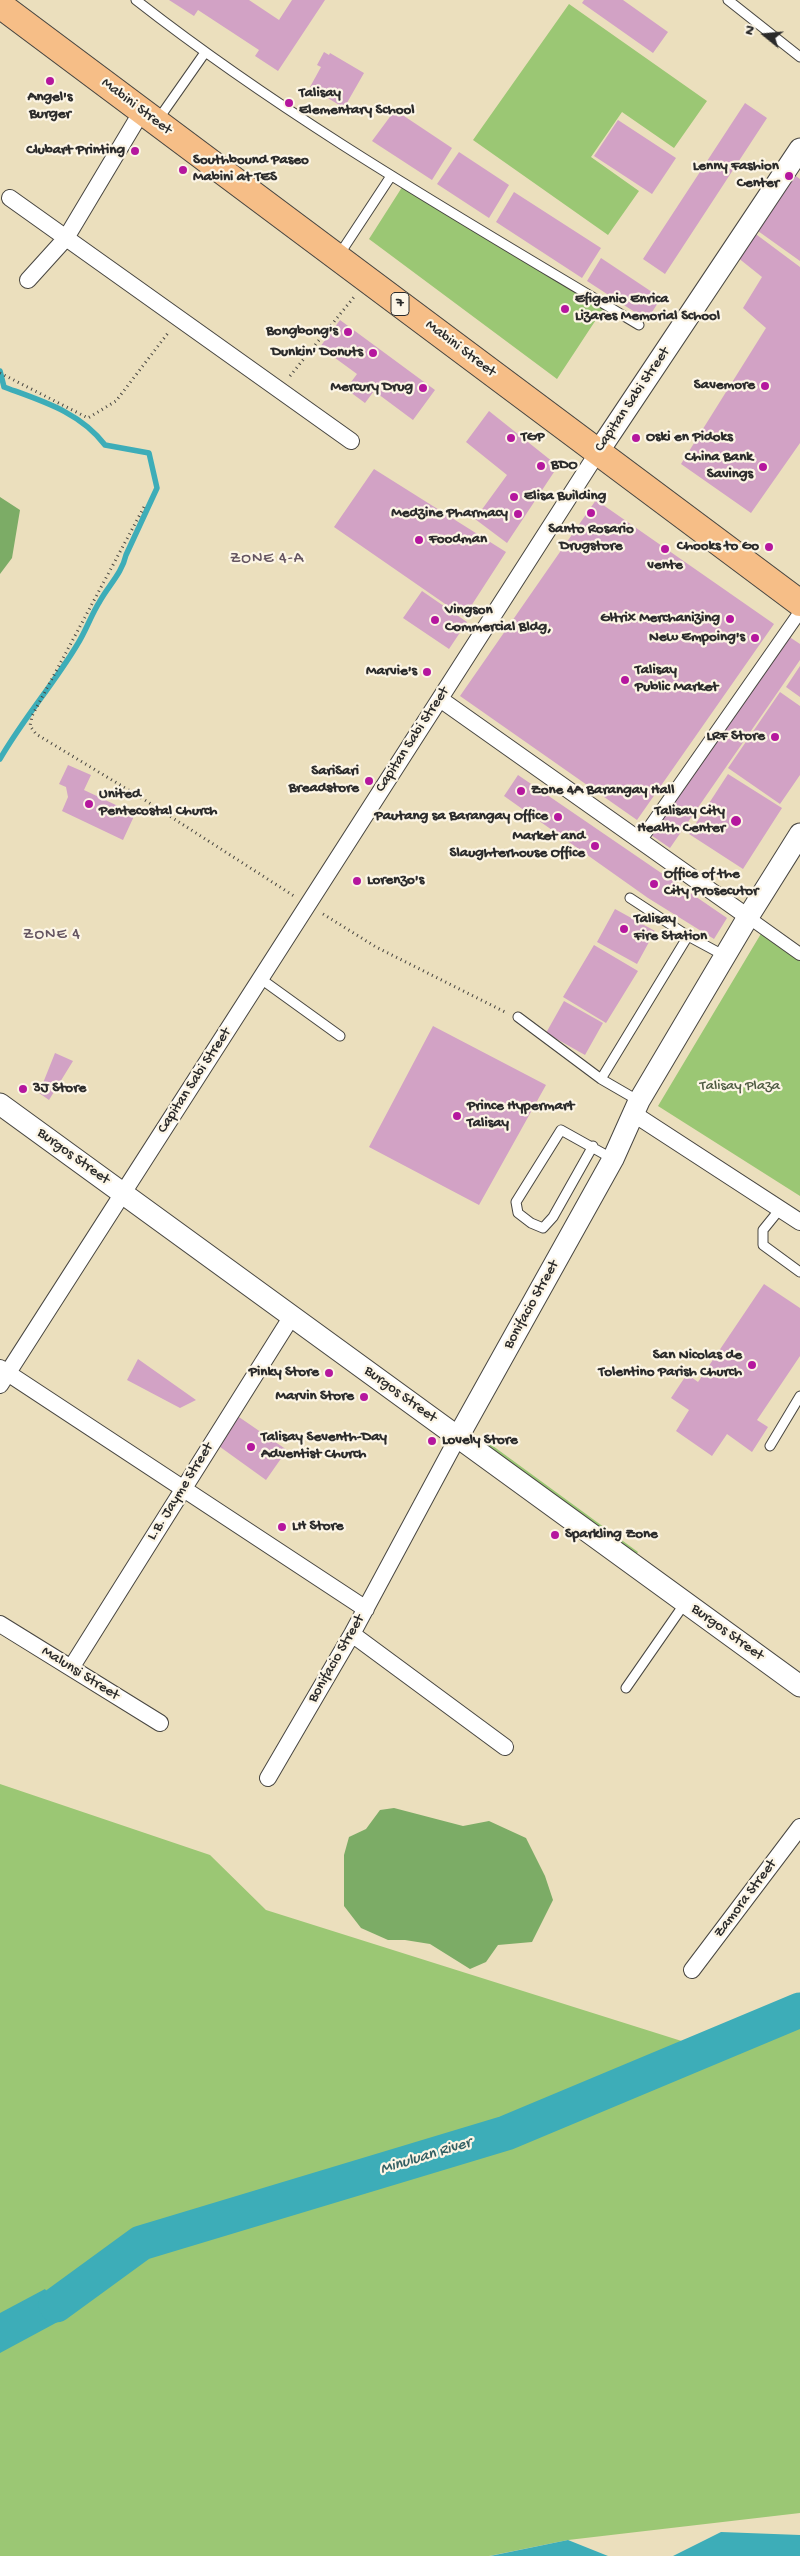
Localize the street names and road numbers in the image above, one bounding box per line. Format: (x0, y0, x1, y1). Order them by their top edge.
street label: Mabini Street (97, 75, 175, 139)
road number: 7 (391, 292, 409, 316)
street label: Mabini Street (421, 317, 499, 381)
street label: Capitan Sabi Street (591, 344, 675, 456)
street label: Capitan Sabi Street (372, 684, 454, 796)
street label: Capitan Sabi Street (154, 1025, 236, 1137)
street label: Burgos Street (33, 1125, 113, 1189)
street label: Bonifacio Street (500, 1258, 564, 1352)
street label: Burgos Street (360, 1363, 440, 1427)
street label: L.B. Jayme Street (144, 1440, 218, 1544)
street label: Burgos Street (687, 1601, 767, 1665)
street label: Bonifacio Street (305, 1612, 369, 1706)
street label: Malunsi Street (38, 1643, 122, 1705)
street label: Zamora Street (711, 1856, 781, 1942)

